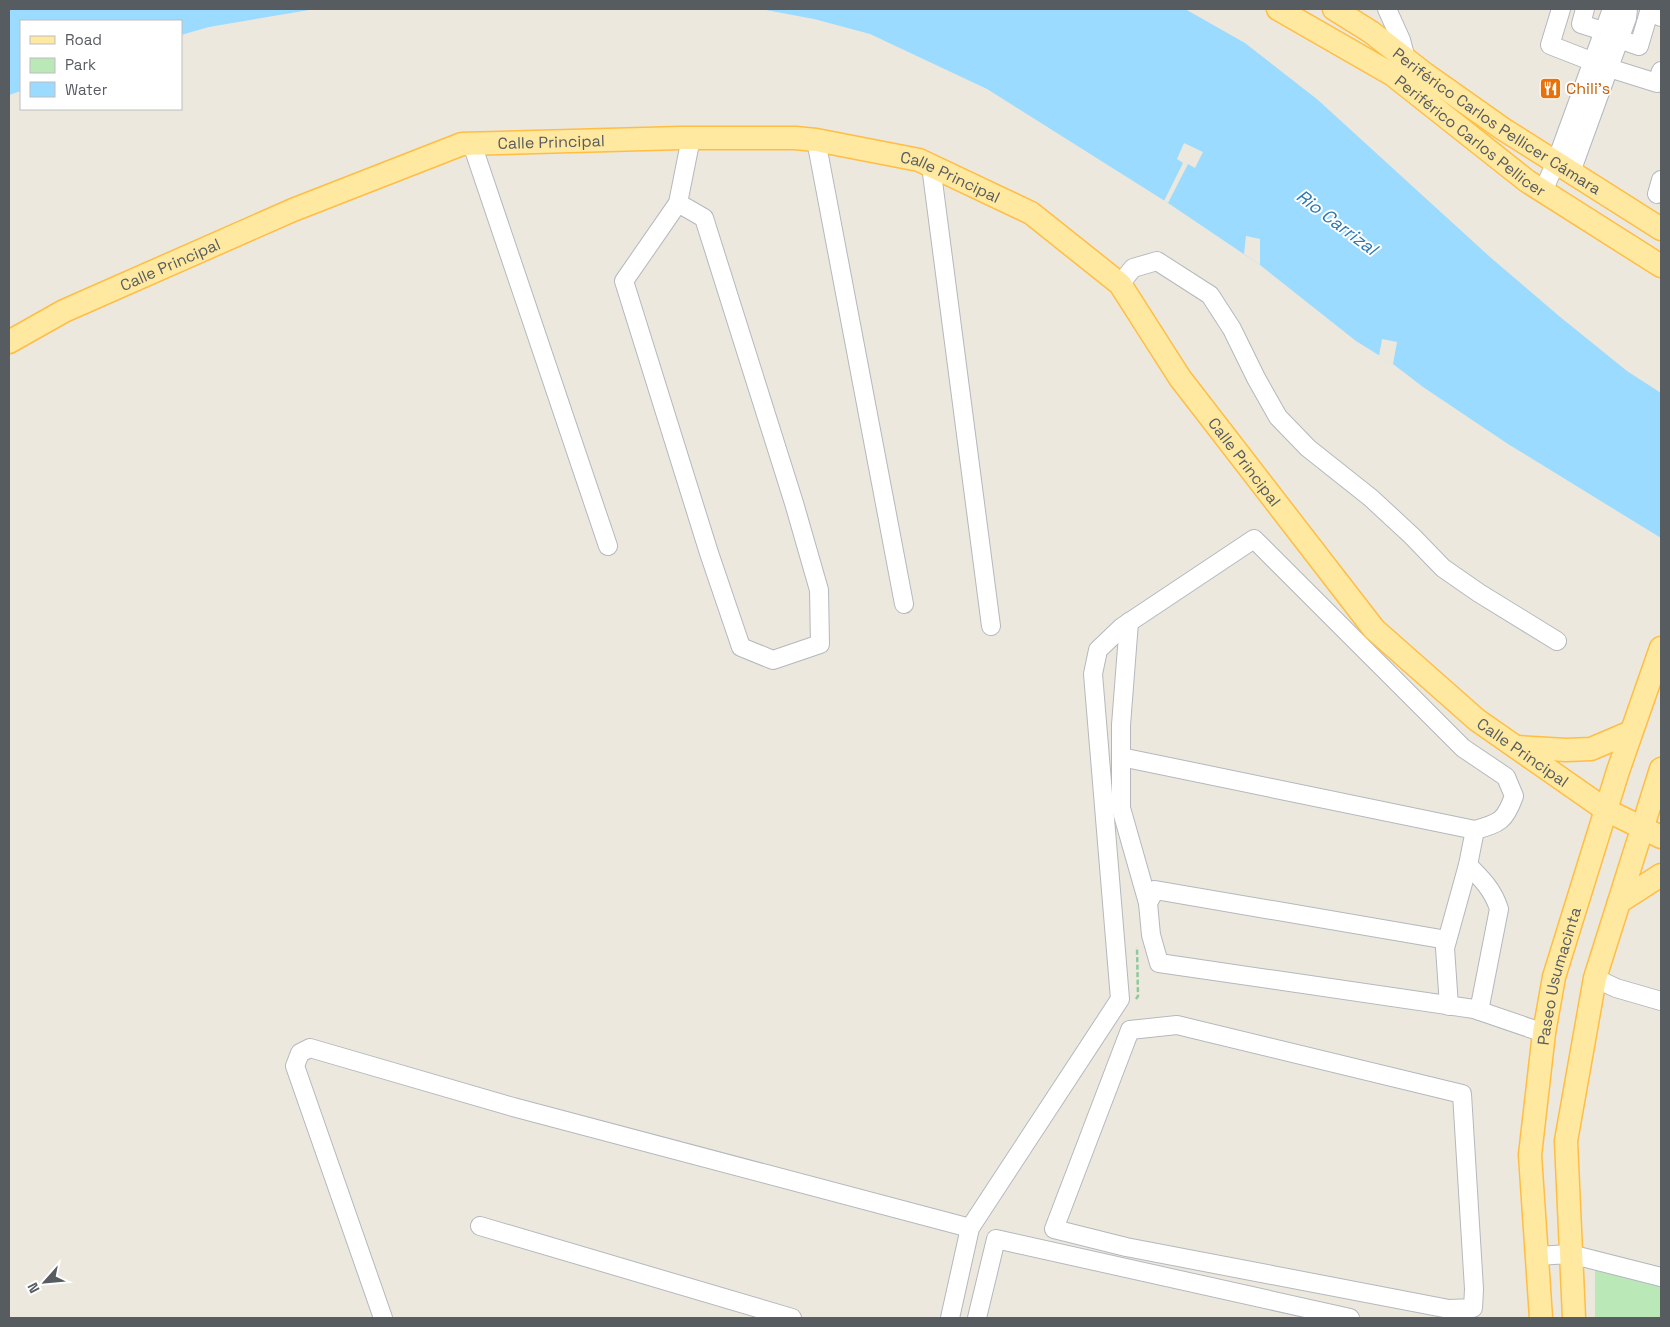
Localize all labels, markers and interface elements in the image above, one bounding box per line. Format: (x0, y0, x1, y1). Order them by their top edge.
legend (20, 20, 182, 110)
text: Road (65, 30, 102, 49)
street label: Periférico Carlos Pellicer Cámara (1389, 43, 1605, 197)
text: Park (65, 55, 96, 74)
street label: Periférico Carlos Pellicer (1391, 71, 1551, 199)
restaurant icon: Chili's (1538, 76, 1562, 100)
place label: Chili's (1566, 78, 1610, 99)
text: Water (65, 80, 108, 99)
street label: Calle Principal (497, 130, 605, 154)
street label: Calle Principal (899, 146, 1004, 207)
water label: Rio Carrizal (1292, 184, 1384, 261)
street label: Calle Principal (117, 233, 223, 295)
street label: Calle Principal (1204, 413, 1286, 511)
street label: Calle Principal (1473, 713, 1573, 791)
street label: Paseo Usumacinta (1532, 904, 1586, 1046)
north arrow (20, 1257, 70, 1307)
text: N (23, 1280, 44, 1296)

